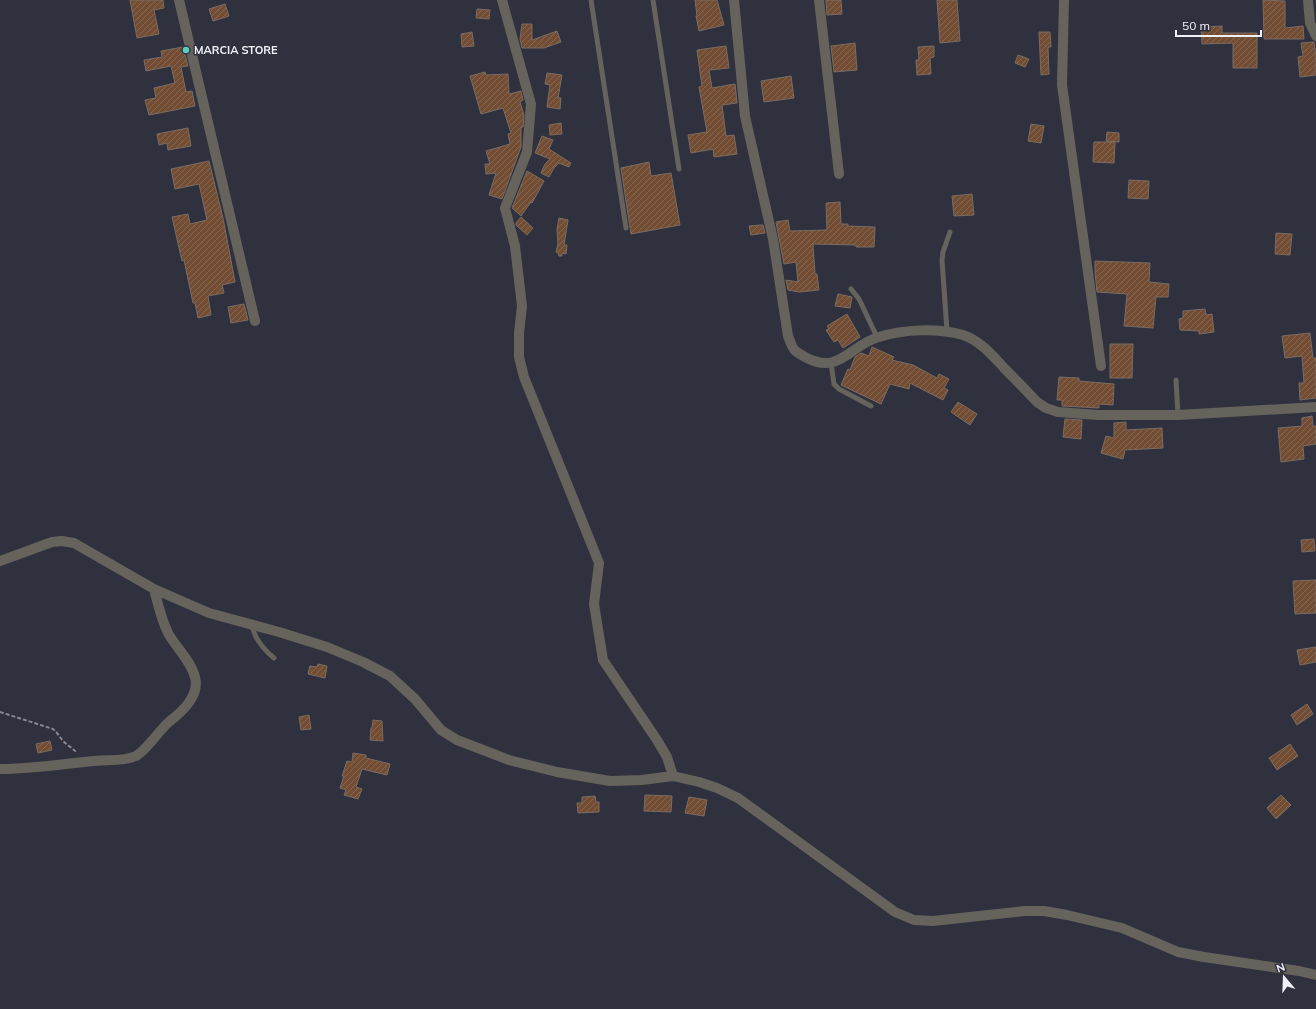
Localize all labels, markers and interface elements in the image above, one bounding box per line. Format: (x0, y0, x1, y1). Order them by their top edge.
scale bar (1176, 12, 1261, 38)
text: 50 m (1182, 18, 1210, 33)
place label: MARCIA STORE (194, 43, 278, 57)
marker: MARCIA STORE (181, 45, 191, 55)
north arrow (1264, 957, 1304, 997)
text: N (1275, 960, 1287, 976)

